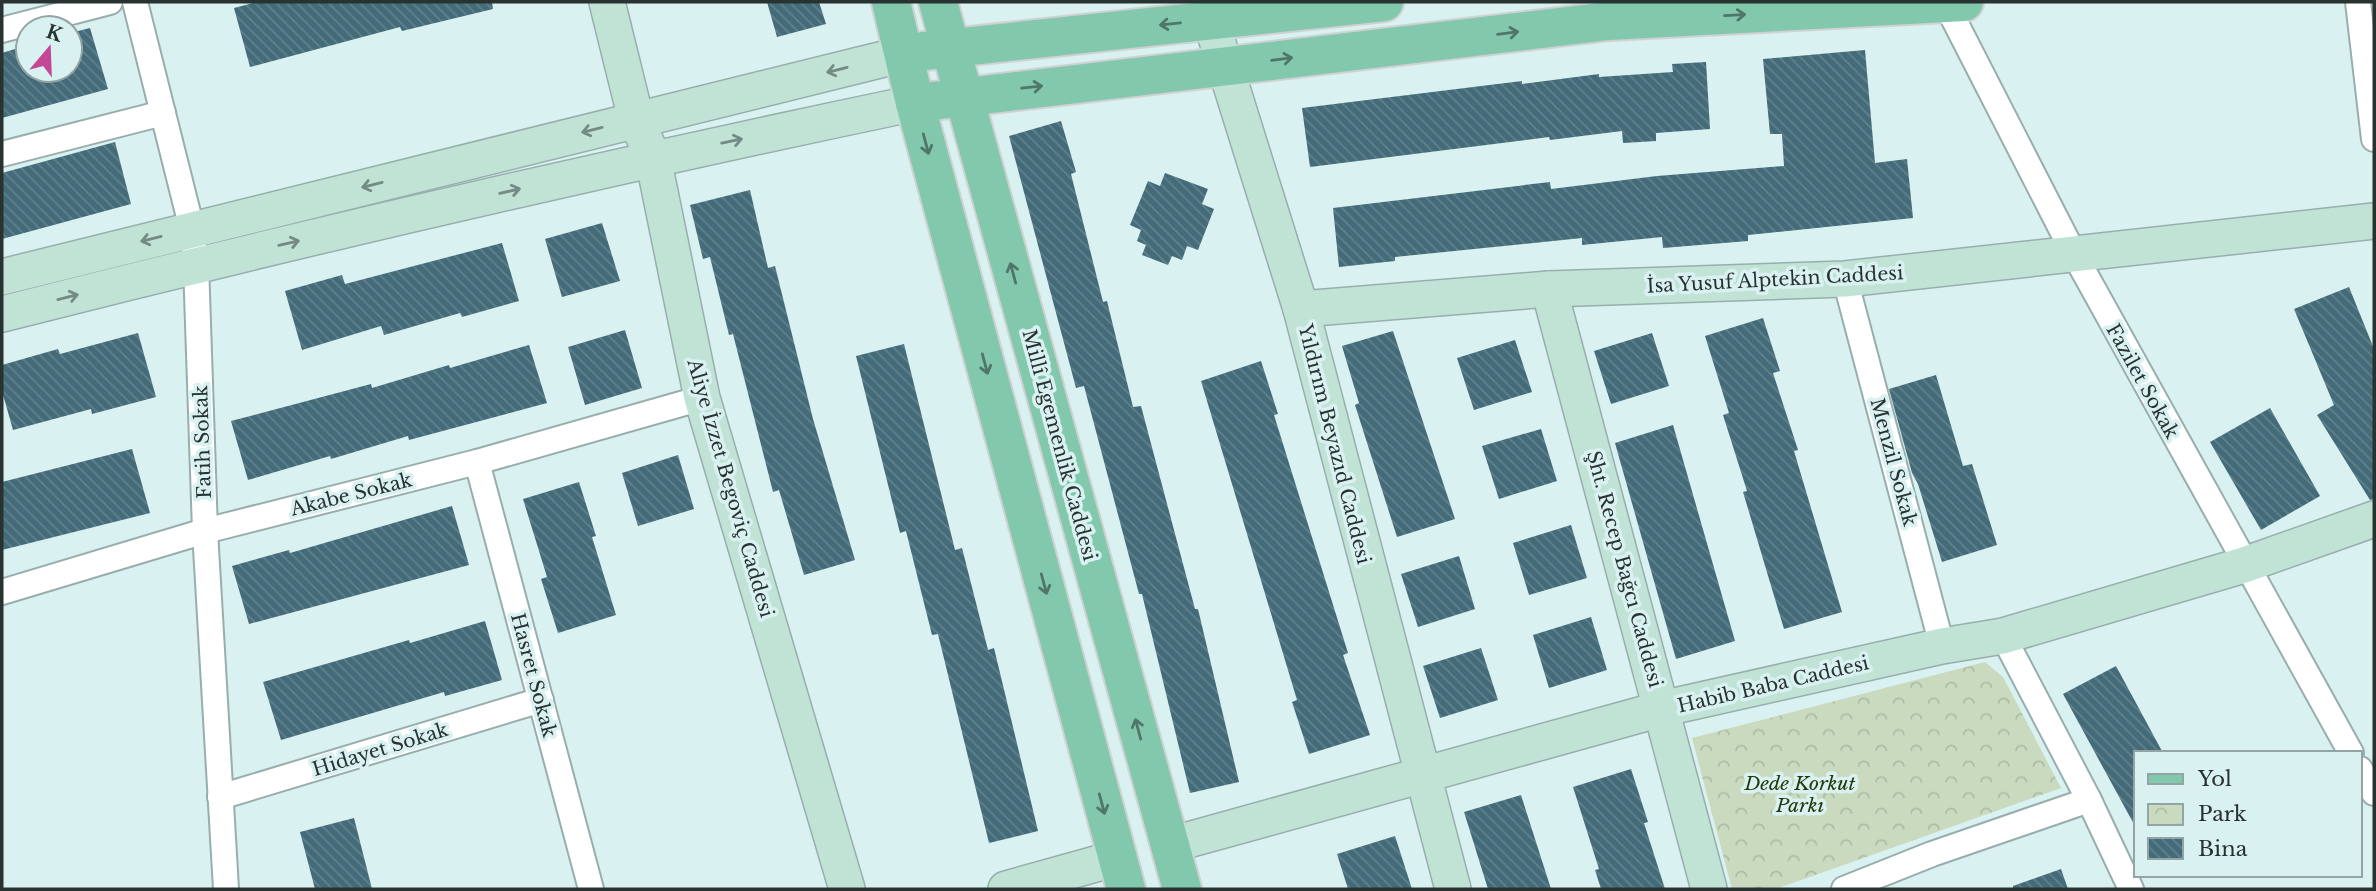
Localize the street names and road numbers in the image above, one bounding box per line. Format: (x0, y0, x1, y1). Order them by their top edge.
street label: İsa Yusuf Alptekin Caddesi (1646, 261, 1904, 298)
street label: Fazilet Sokak (2101, 320, 2184, 443)
street label: Yıldırım Beyazıd Caddesi (1293, 321, 1376, 567)
street label: Millî Egemenlik Caddesi (1018, 327, 1102, 564)
street label: Aliye İzzet Begoviç Caddesi (682, 355, 779, 621)
street label: Fatih Sokak (189, 385, 216, 499)
street label: Menzil Sokak (1865, 396, 1922, 529)
street label: Şht. Recep Bağcı Caddesi (1582, 448, 1667, 690)
street label: Akabe Sokak (287, 468, 414, 521)
street label: Hasret Sokak (506, 610, 561, 740)
street label: Habib Baba Caddesi (1675, 651, 1871, 718)
street label: Hidayet Sokak (309, 718, 451, 781)

